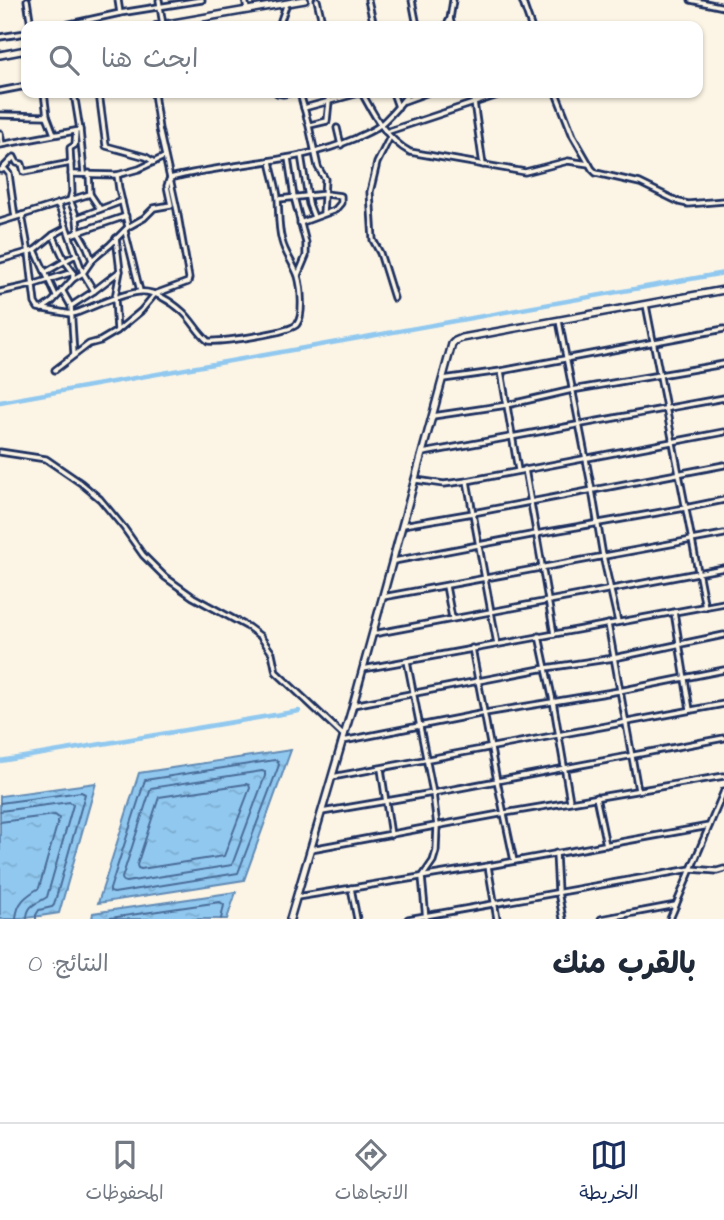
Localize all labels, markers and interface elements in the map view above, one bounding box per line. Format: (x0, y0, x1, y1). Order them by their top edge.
search box (21, 21, 703, 98)
icon: search (45, 41, 83, 79)
text: ابحث هنا (101, 41, 198, 77)
text: بالقرب منك (552, 943, 696, 985)
text: النتائج: 0 (28, 948, 109, 980)
tab: المحفوظات (86, 1136, 164, 1209)
tab: الاتجاهات (335, 1136, 408, 1209)
tab: الخريطة (579, 1136, 638, 1209)

